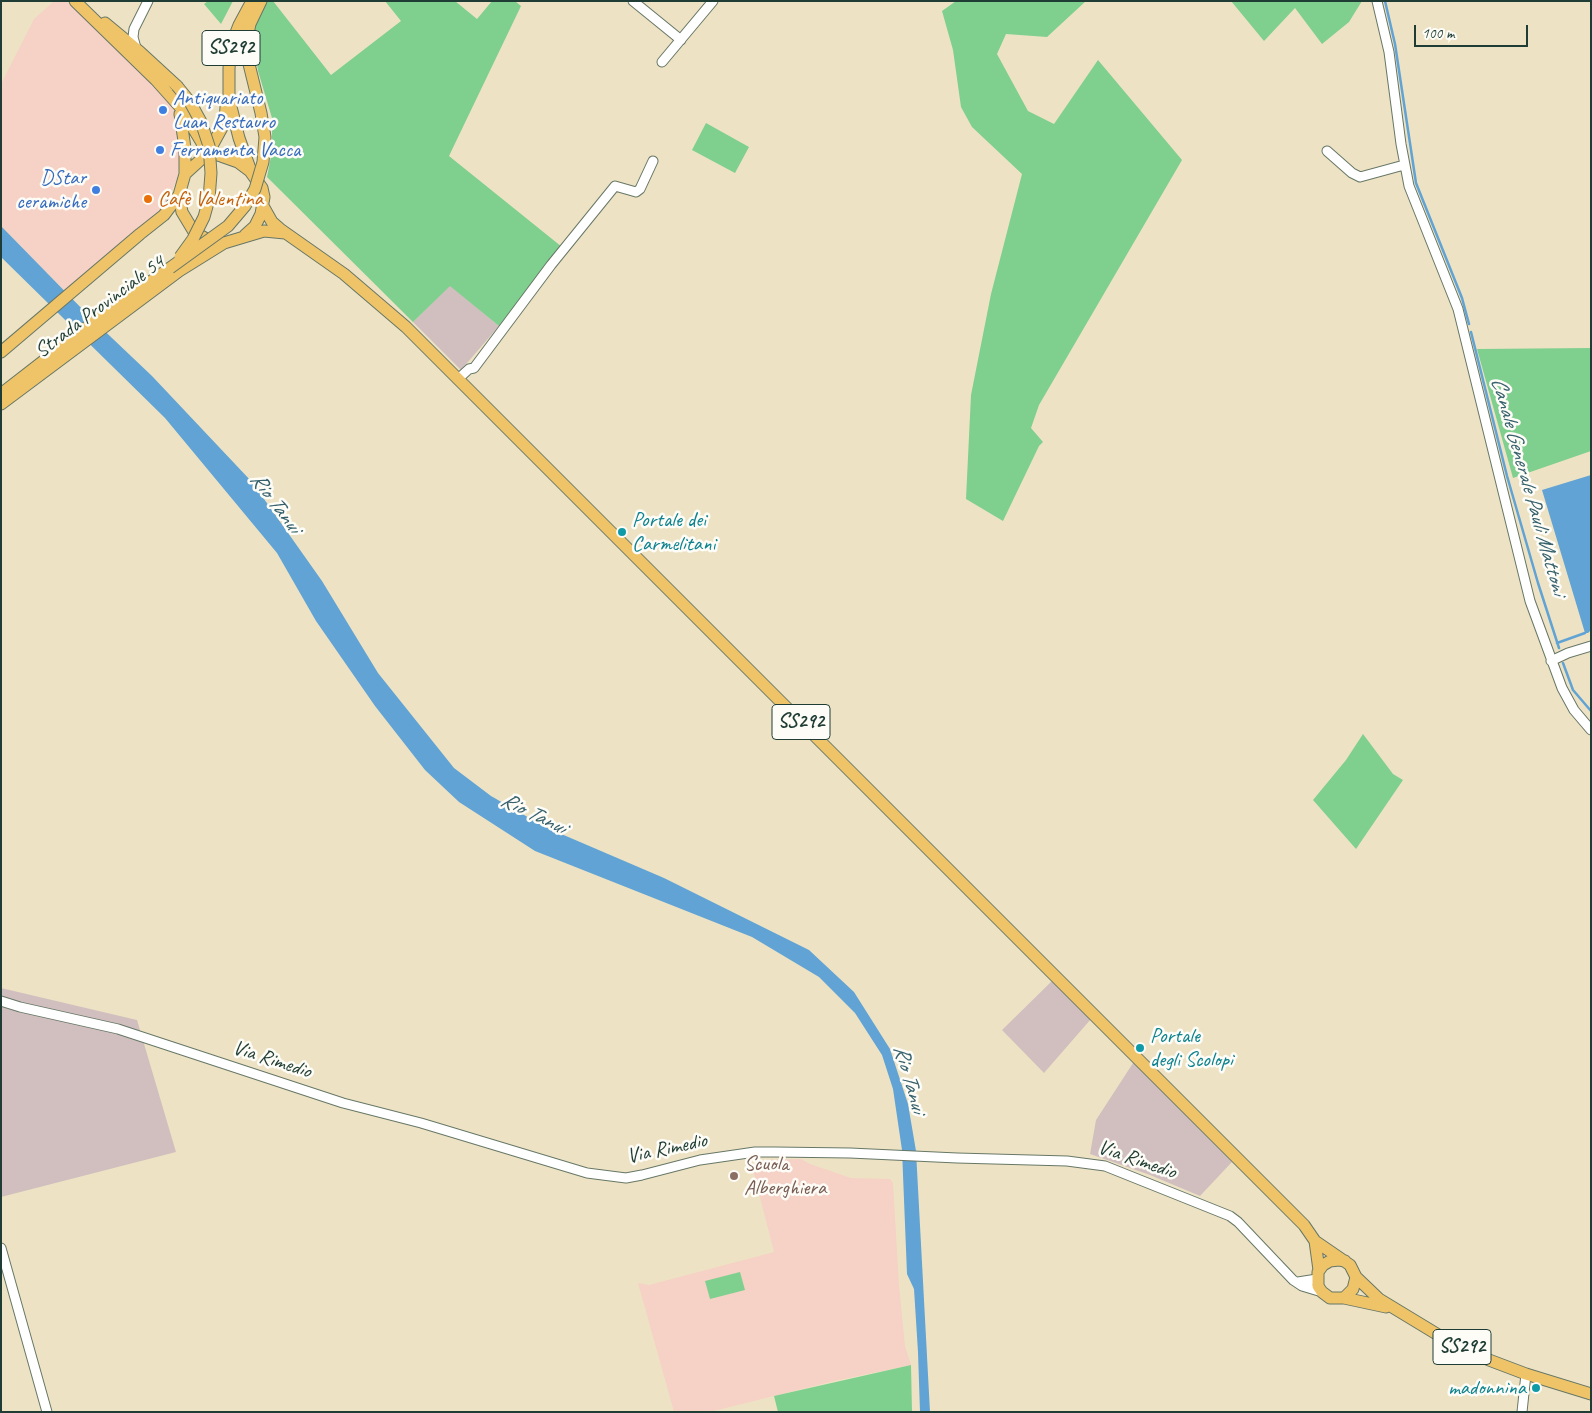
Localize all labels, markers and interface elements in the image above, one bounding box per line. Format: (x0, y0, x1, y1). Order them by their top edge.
scale bar (1417, 15, 1531, 47)
text: 100 m (1422, 24, 1454, 43)
road number: SS292 (202, 30, 260, 66)
place label: Antiquariato Luan Restauro (173, 85, 275, 135)
marker: Antiquariato Luan Restauro (157, 104, 169, 116)
place label: Ferramenta Vacca (170, 137, 300, 163)
marker: Ferramenta Vacca (154, 144, 166, 156)
place label: DStar ceramiche (16, 165, 86, 215)
marker: DStar ceramiche (90, 184, 102, 196)
place label: Cafè Valentina (158, 186, 263, 212)
marker: Cafè Valentina (142, 193, 154, 205)
street label: Strada Provinciale 54 (30, 250, 170, 364)
water label: Canale Generale Pauli Mattoni (1484, 374, 1572, 598)
water label: Rio Tanui (244, 468, 306, 538)
place label: Portale dei Carmelitani (632, 507, 715, 557)
marker: Portale dei Carmelitani (616, 526, 628, 538)
road number: SS292 (772, 704, 830, 740)
water label: Rio Tanui (496, 787, 570, 841)
place label: Portale degli Scolopi (1150, 1023, 1233, 1073)
street label: Via Rimedio (230, 1035, 314, 1085)
water label: Rio Tanui (887, 1042, 931, 1116)
marker: Portale degli Scolopi (1134, 1042, 1146, 1054)
street label: Via Rimedio (625, 1128, 709, 1170)
street label: Via Rimedio (1095, 1135, 1179, 1185)
place label: Scuola Alberghiera (744, 1151, 826, 1201)
marker: Scuola Alberghiera (728, 1170, 740, 1182)
road number: SS292 (1433, 1330, 1491, 1364)
place label: madonnina (1448, 1375, 1526, 1401)
marker: madonnina (1530, 1382, 1542, 1394)

